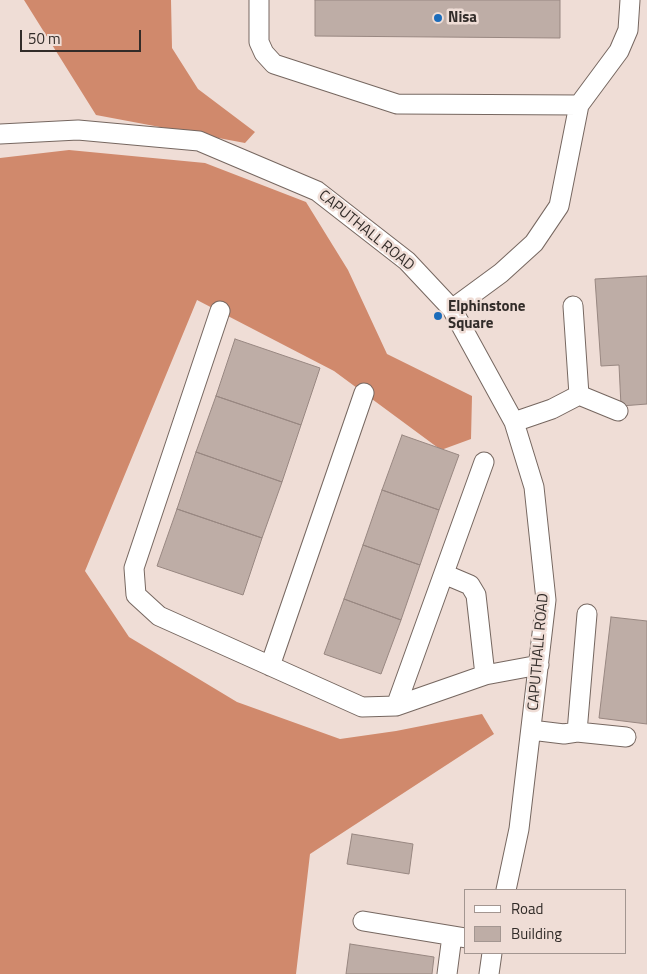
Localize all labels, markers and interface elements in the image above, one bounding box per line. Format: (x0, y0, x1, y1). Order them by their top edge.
place label: Nisa (448, 9, 477, 27)
marker: Nisa (432, 12, 444, 24)
scale bar (22, 20, 144, 52)
text: 50 m (28, 27, 61, 50)
street label: CAPUTHALL ROAD (315, 187, 417, 275)
place label: Elphinstone Square (448, 298, 525, 333)
marker: Elphinstone Square (432, 310, 444, 322)
street label: CAPUTHALL ROAD (525, 593, 553, 711)
legend (464, 889, 627, 954)
text: Road (511, 897, 543, 920)
text: Building (511, 922, 562, 945)

